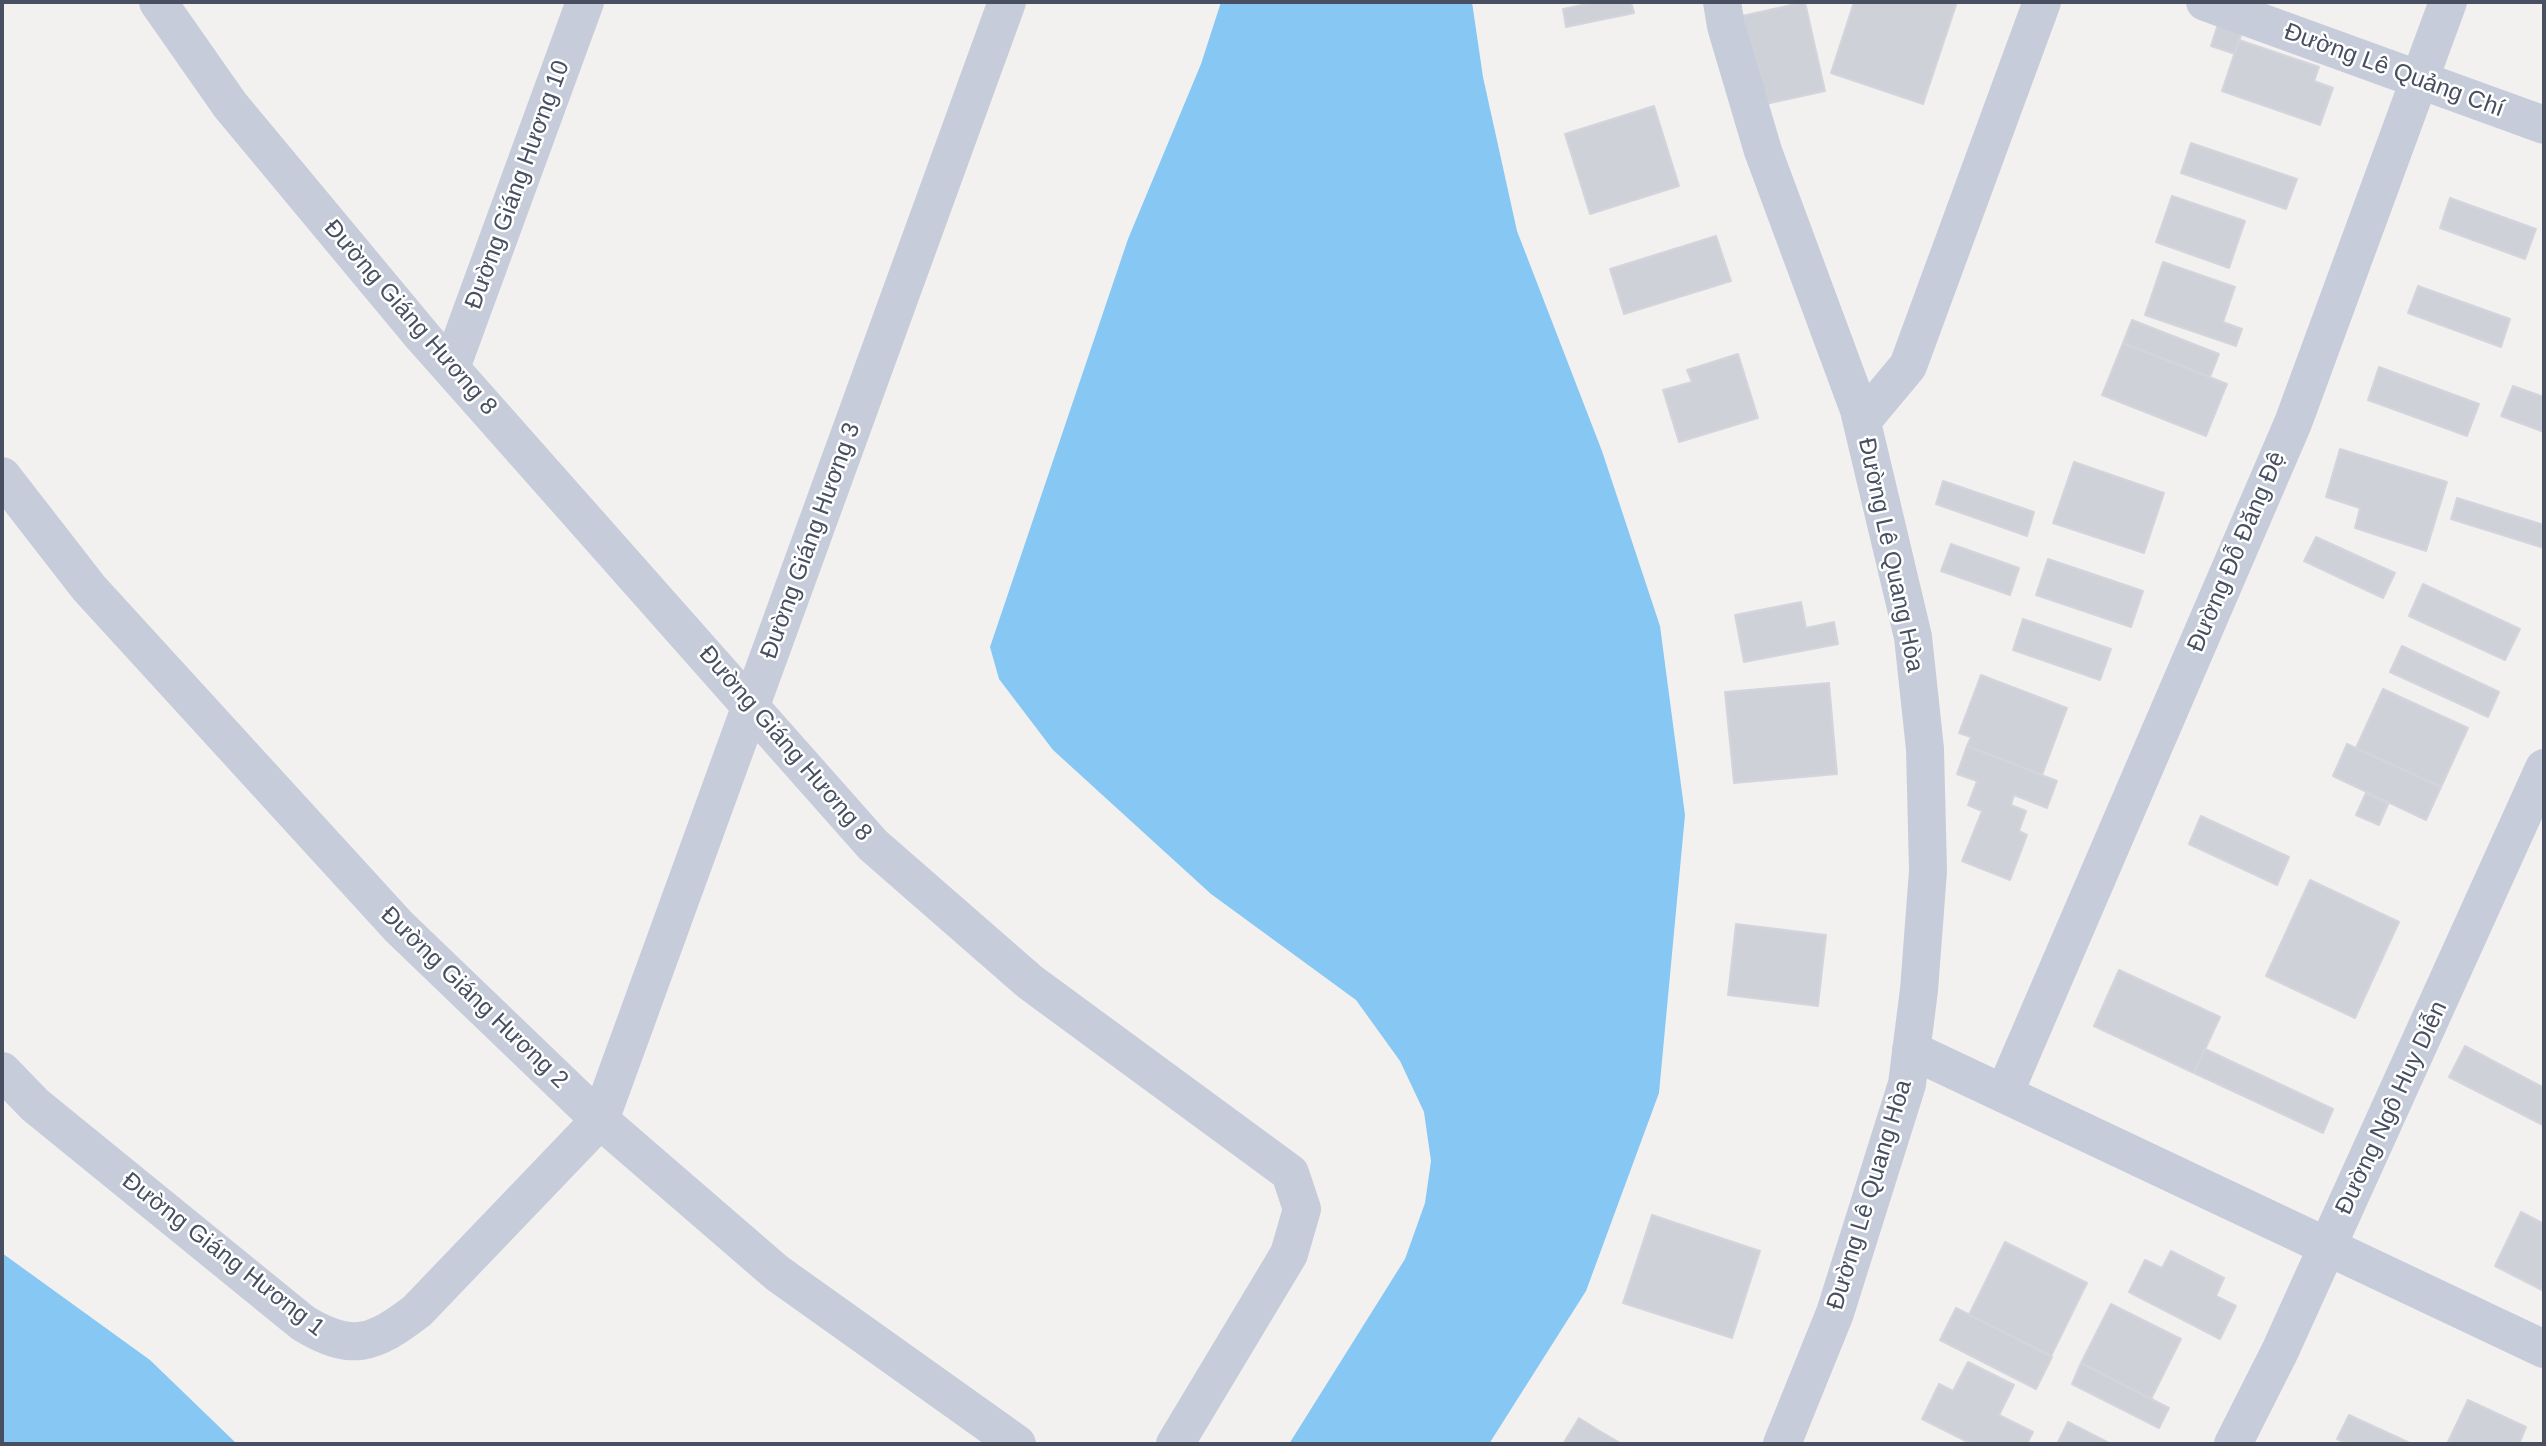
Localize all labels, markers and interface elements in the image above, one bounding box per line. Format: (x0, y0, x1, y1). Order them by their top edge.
street label: Đường Lê Quảng Chí (2280, 18, 2508, 124)
street label: Đường Giáng Hương 10 (460, 57, 576, 313)
street label: Đường Giáng Hương 8 (317, 215, 503, 421)
street label: Đường Giáng Hương 3 (755, 419, 867, 663)
street label: Đường Lê Quang Hòa (1851, 435, 1929, 675)
street label: Đường Đỗ Đăng Đệ (2182, 448, 2292, 656)
street label: Đường Giáng Hương 8 (692, 641, 878, 847)
street label: Đường Giáng Hương 2 (374, 901, 574, 1095)
street label: Đường Ngô Huy Diễn (2330, 997, 2454, 1219)
street label: Đường Lê Quang Hòa (1821, 1077, 1919, 1313)
street label: Đường Giáng Hương 1 (116, 1167, 330, 1343)

